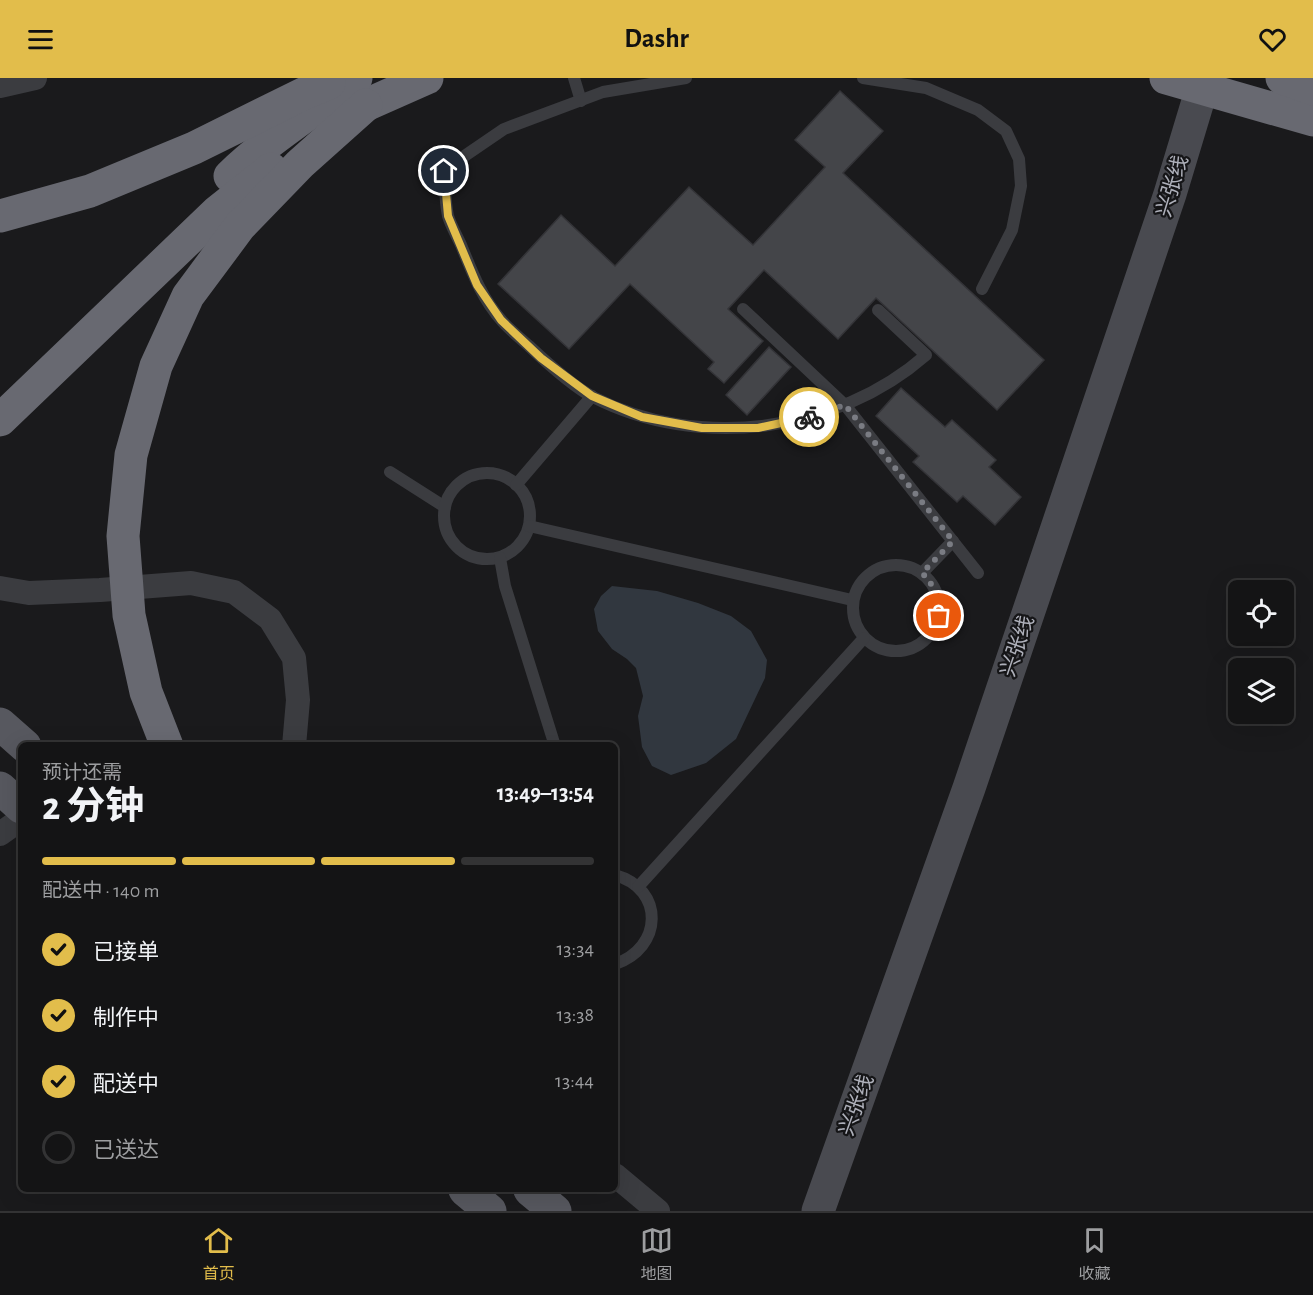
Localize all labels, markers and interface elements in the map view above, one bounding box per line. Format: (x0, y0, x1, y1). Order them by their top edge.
icon: menu (24, 23, 57, 56)
icon: heart (1256, 23, 1289, 56)
text: Dashr (624, 25, 689, 52)
pin (418, 145, 469, 196)
street label: 兴张线 (1152, 153, 1192, 219)
icon: home (427, 154, 460, 187)
courier (779, 387, 839, 447)
icon: bike (793, 401, 826, 434)
map controls (1228, 580, 1294, 724)
button: locate (1228, 580, 1294, 646)
pin (913, 590, 964, 641)
icon: bag (922, 599, 955, 632)
street label: 兴张线 (996, 613, 1038, 679)
button: layers (1228, 658, 1294, 724)
text: 预计还需 (42, 763, 122, 783)
text: 13:49–13:54 (497, 782, 594, 804)
text: 2 分钟 (42, 788, 144, 827)
text: 配送中 · 140 m (42, 881, 160, 901)
icon: check (42, 933, 75, 966)
text: 13:34 (556, 939, 594, 959)
text: 已接单 (93, 941, 159, 963)
icon: check (42, 999, 75, 1032)
text: 13:38 (557, 1005, 594, 1025)
text: 制作中 (93, 1007, 159, 1029)
icon: check (42, 1065, 75, 1098)
text: 13:44 (555, 1071, 594, 1091)
street label: 兴张线 (835, 1072, 877, 1138)
text: 配送中 (93, 1073, 159, 1095)
text: 已送达 (93, 1139, 159, 1161)
tab: 首页 (202, 1224, 235, 1284)
tab: 地图 (640, 1224, 673, 1284)
tab: 收藏 (1078, 1224, 1111, 1284)

